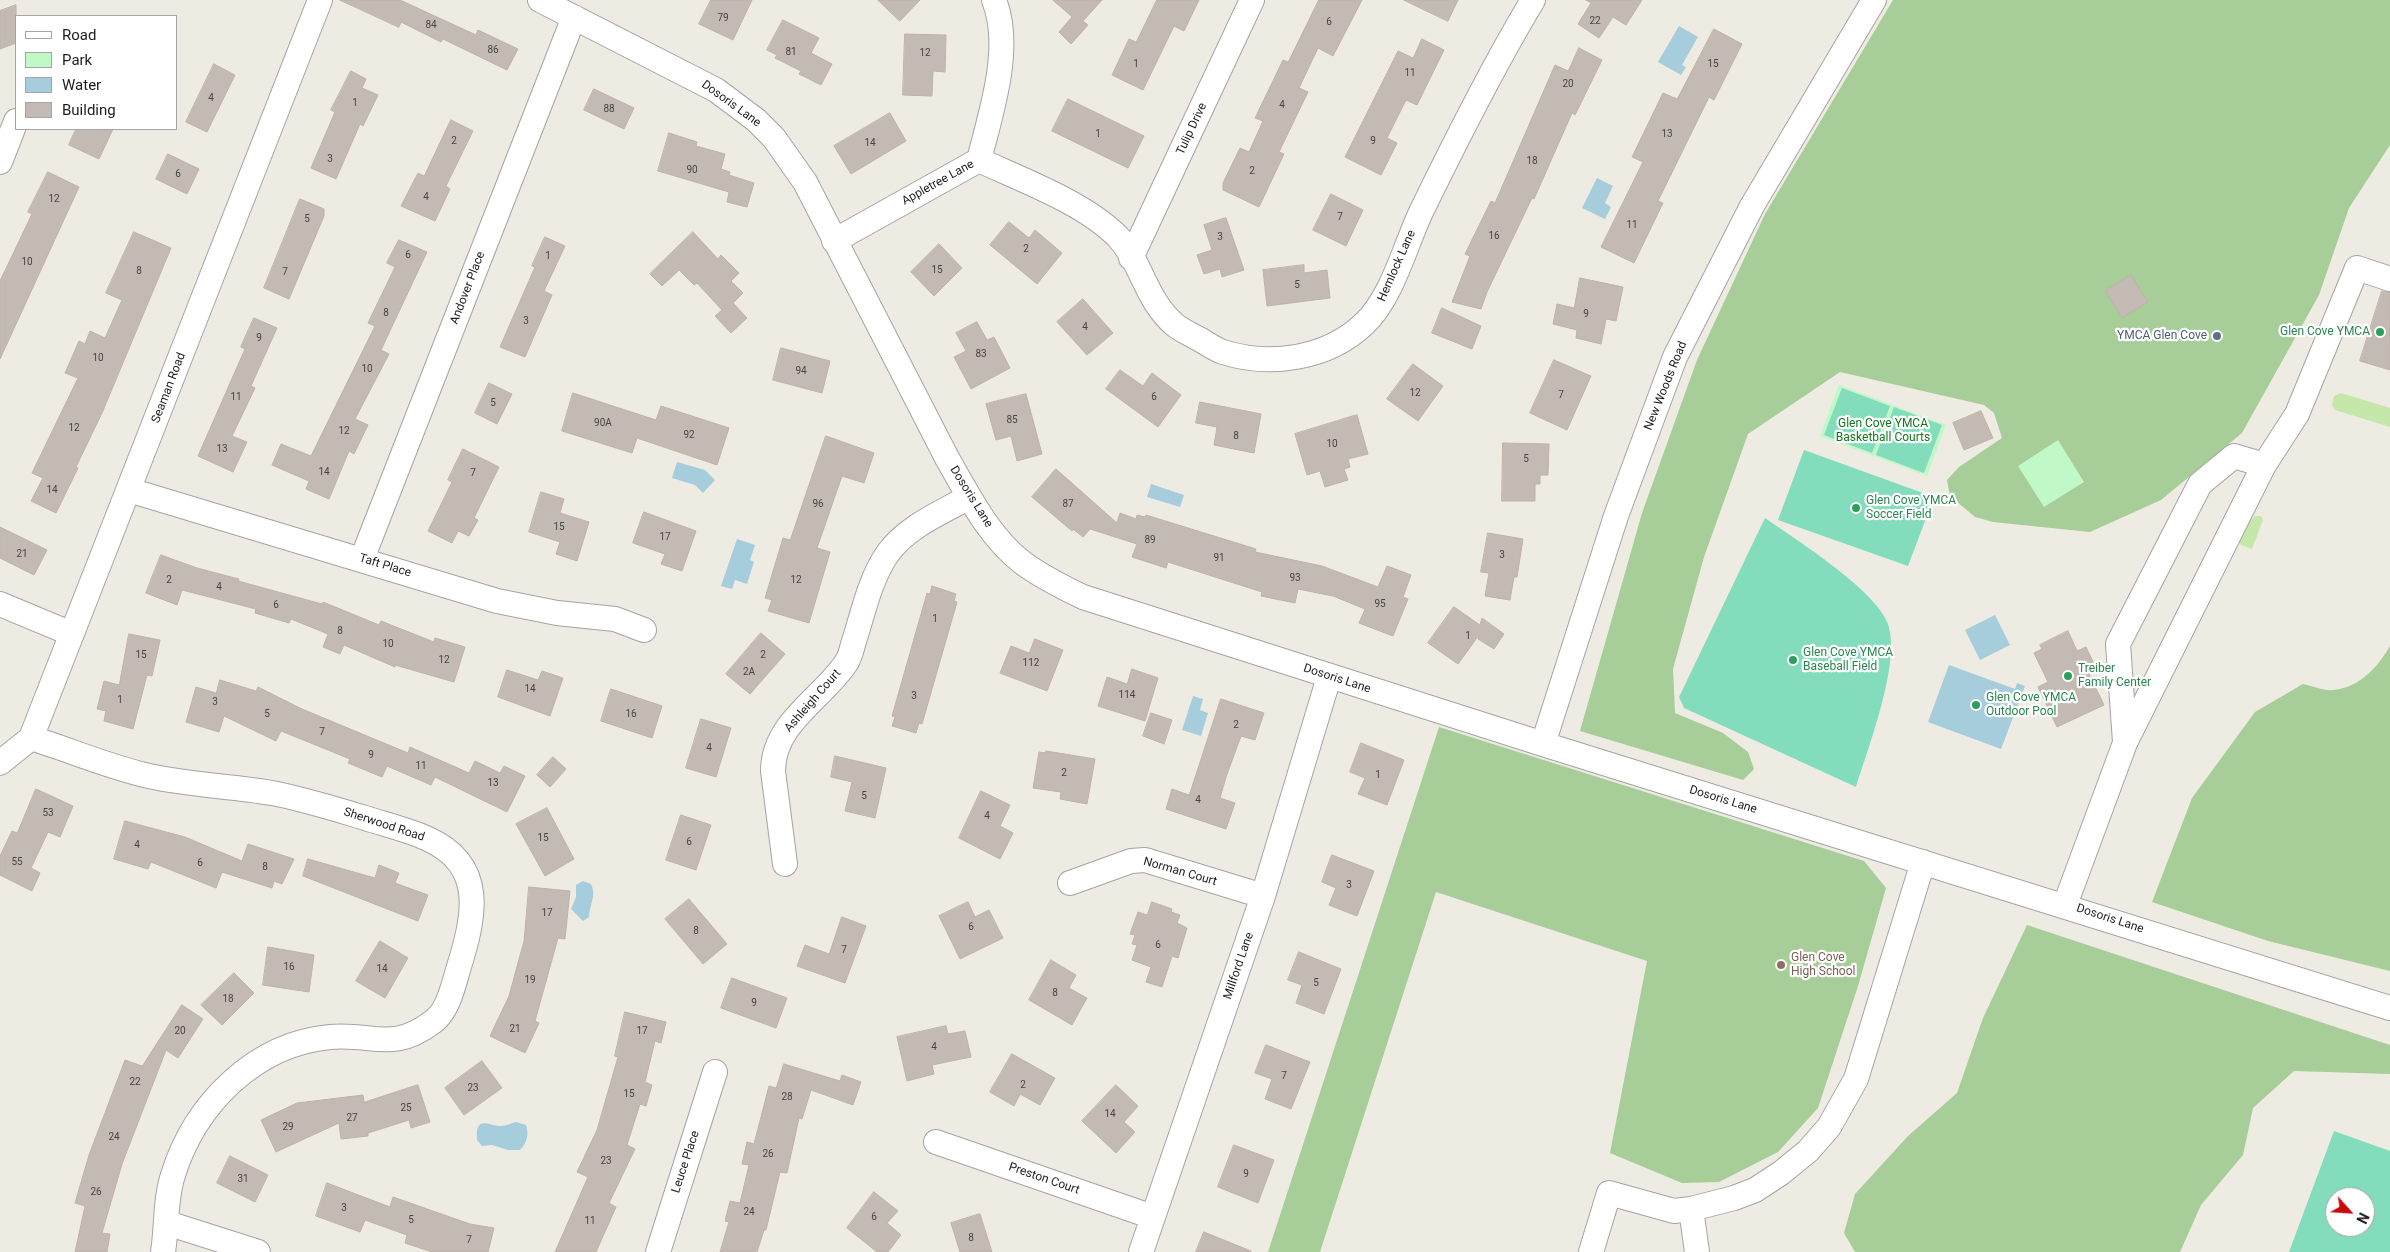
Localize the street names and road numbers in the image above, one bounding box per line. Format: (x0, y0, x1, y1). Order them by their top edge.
street label: Dosoris Lane (698, 78, 764, 130)
street label: Tulip Drive (1174, 101, 1210, 157)
street label: Appletree Lane (899, 157, 977, 209)
street label: Hemlock Lane (1375, 228, 1419, 304)
street label: Andover Place (448, 250, 488, 326)
street label: New Woods Road (1642, 339, 1690, 433)
street label: Seaman Road (149, 351, 189, 425)
street label: Dosoris Lane (946, 464, 996, 530)
street label: Taft Place (357, 551, 413, 581)
street label: Dosoris Lane (1302, 661, 1372, 697)
street label: Ashleigh Court (782, 667, 844, 735)
street label: Dosoris Lane (1687, 783, 1759, 817)
street label: Sherwood Road (342, 805, 426, 845)
street label: Norman Court (1142, 855, 1218, 889)
street label: Dosoris Lane (2075, 901, 2145, 937)
street label: Millford Lane (1221, 931, 1257, 1001)
street label: Leuce Place (669, 1129, 703, 1195)
street label: Preston Court (1007, 1160, 1081, 1198)

